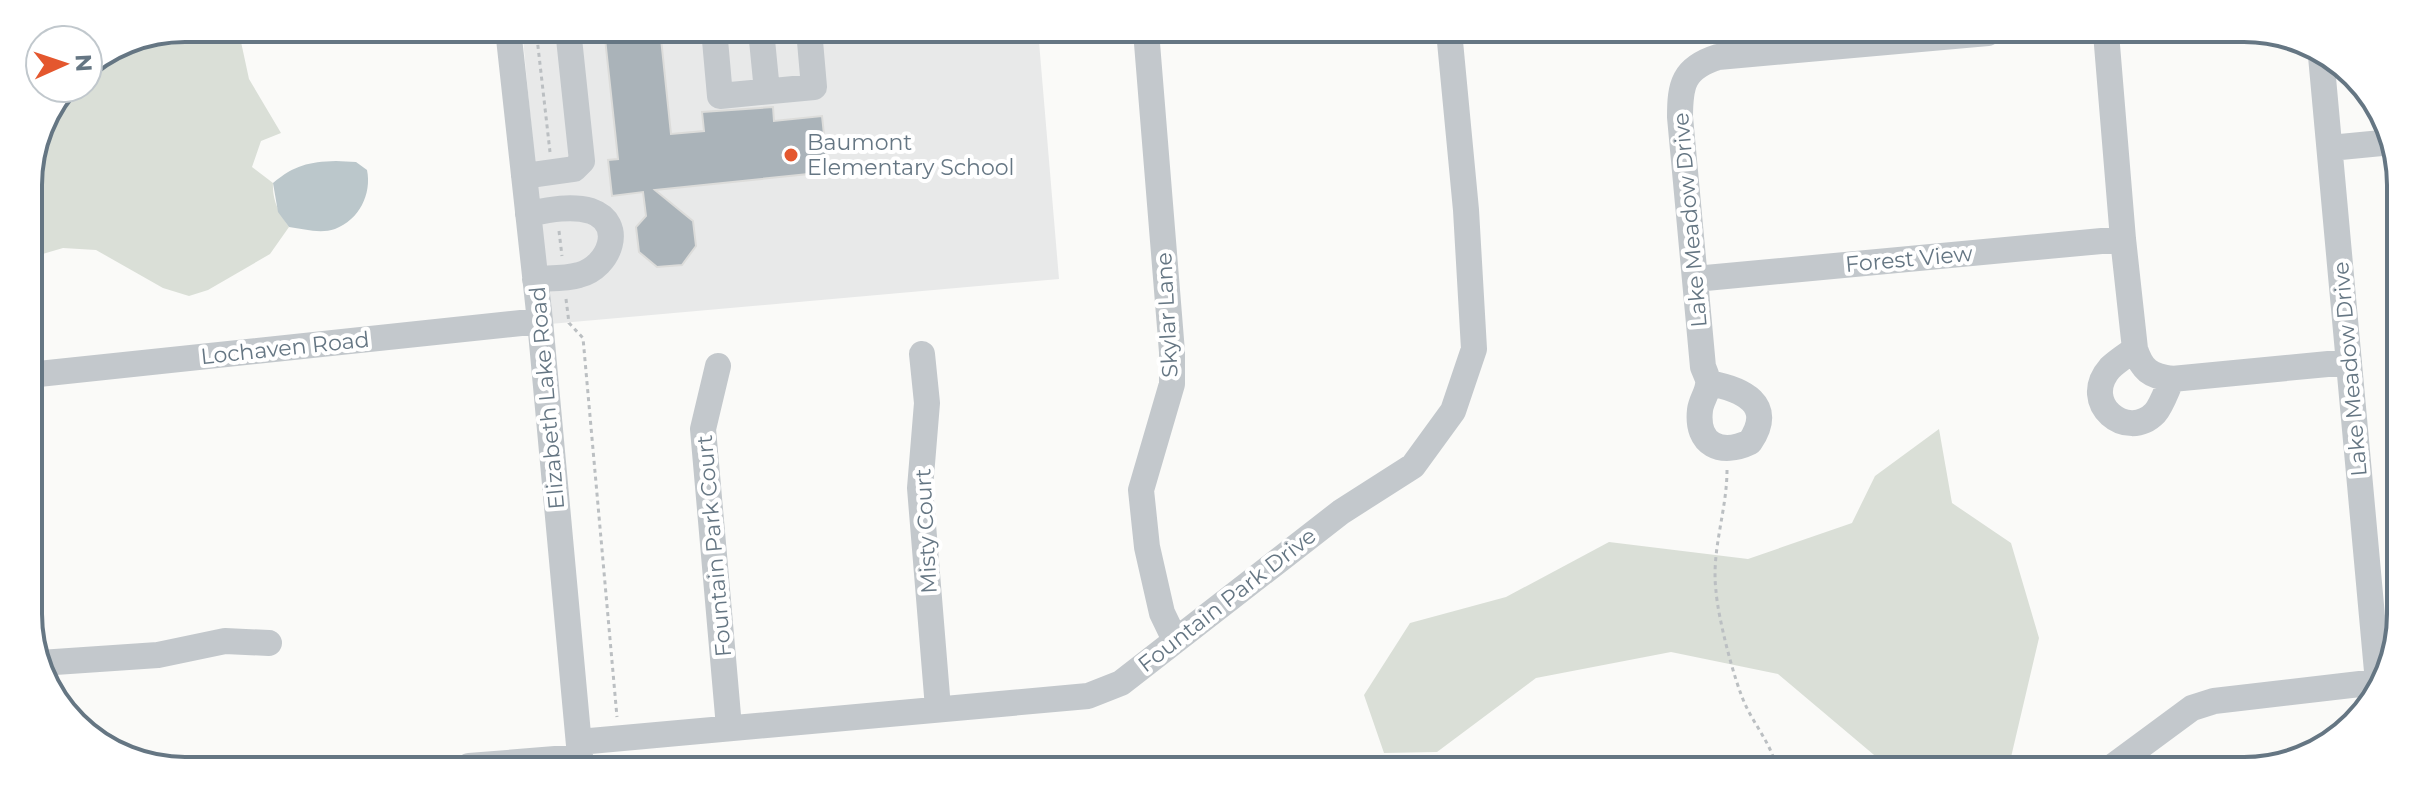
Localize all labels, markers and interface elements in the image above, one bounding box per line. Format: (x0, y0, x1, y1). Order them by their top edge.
north arrow (24, 24, 104, 104)
text: N (70, 53, 97, 73)
street label: Lake Meadow Drive (1667, 111, 1713, 329)
place label: Baumont Elementary School (807, 129, 1014, 181)
marker: Baumont Elementary School (782, 146, 800, 164)
street label: Forest View (1844, 240, 1975, 278)
street label: Skylar Lane (1150, 252, 1184, 378)
street label: Lake Meadow Drive (2327, 260, 2373, 478)
street label: Elizabeth Lake Road (524, 285, 570, 511)
street label: Lochaven Road (199, 326, 371, 370)
street label: Fountain Park Court (691, 434, 737, 658)
street label: Misty Court (909, 468, 943, 594)
street label: Fountain Park Drive (1133, 522, 1321, 678)

